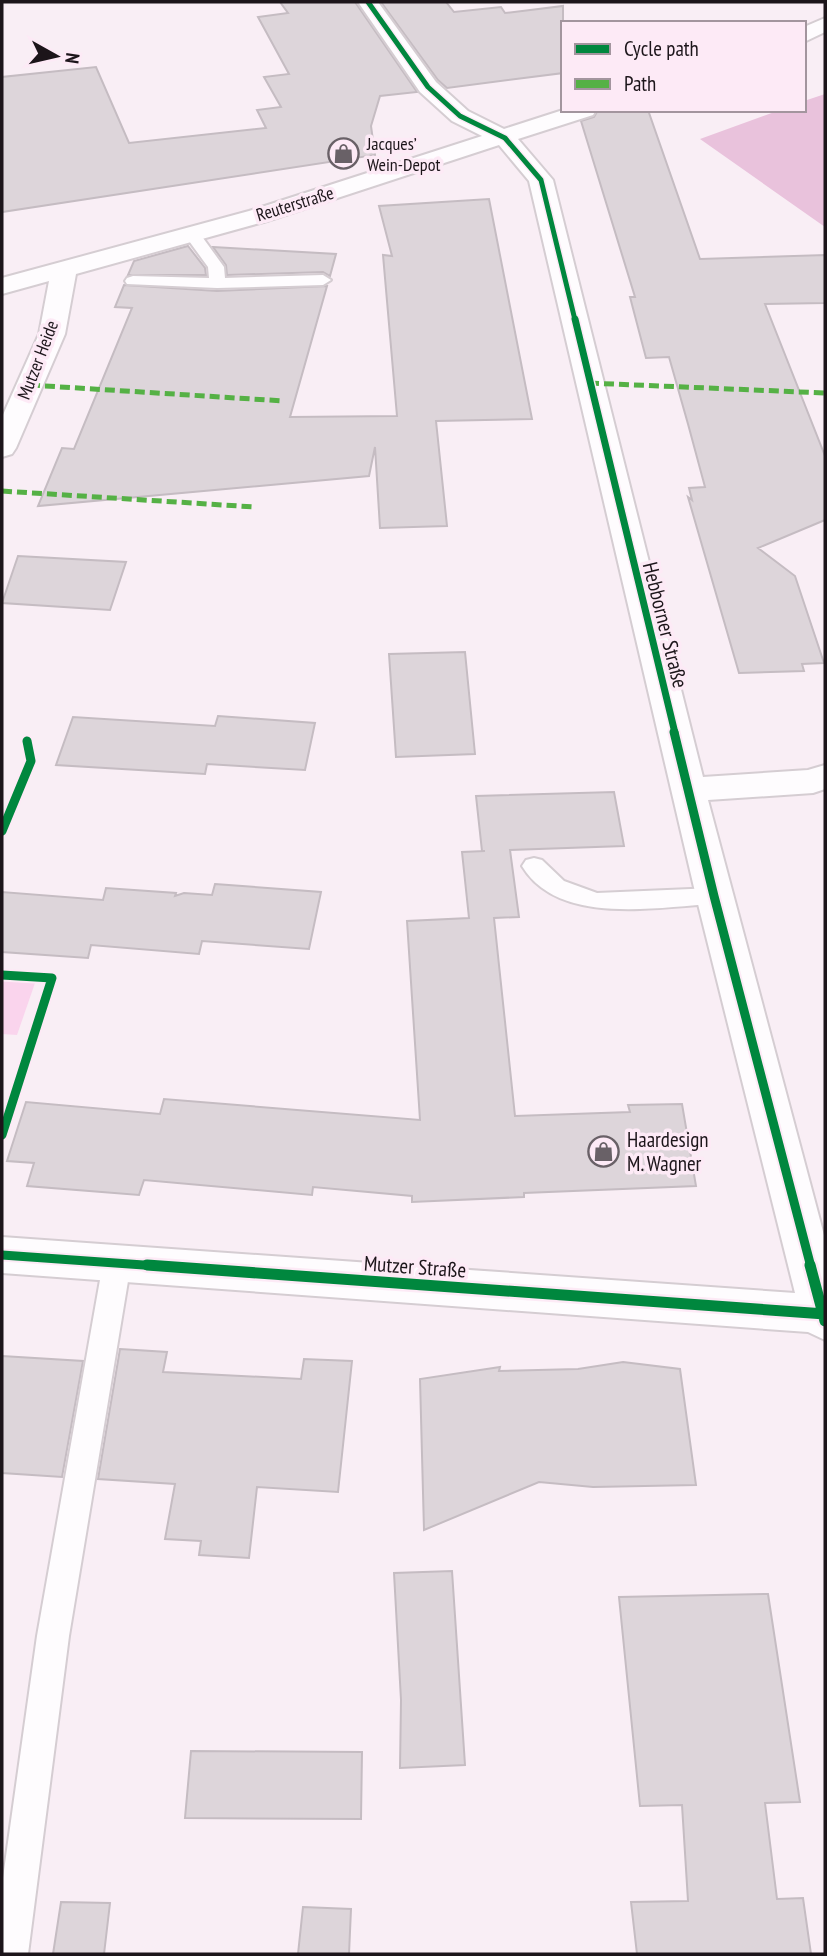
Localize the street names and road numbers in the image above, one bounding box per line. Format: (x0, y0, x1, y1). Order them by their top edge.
street label: Reuterstraße (253, 181, 336, 226)
street label: Mutzer Heide (12, 317, 63, 403)
street label: Hebborner Straße (637, 559, 694, 691)
street label: Mutzer Straße (363, 1249, 467, 1284)

